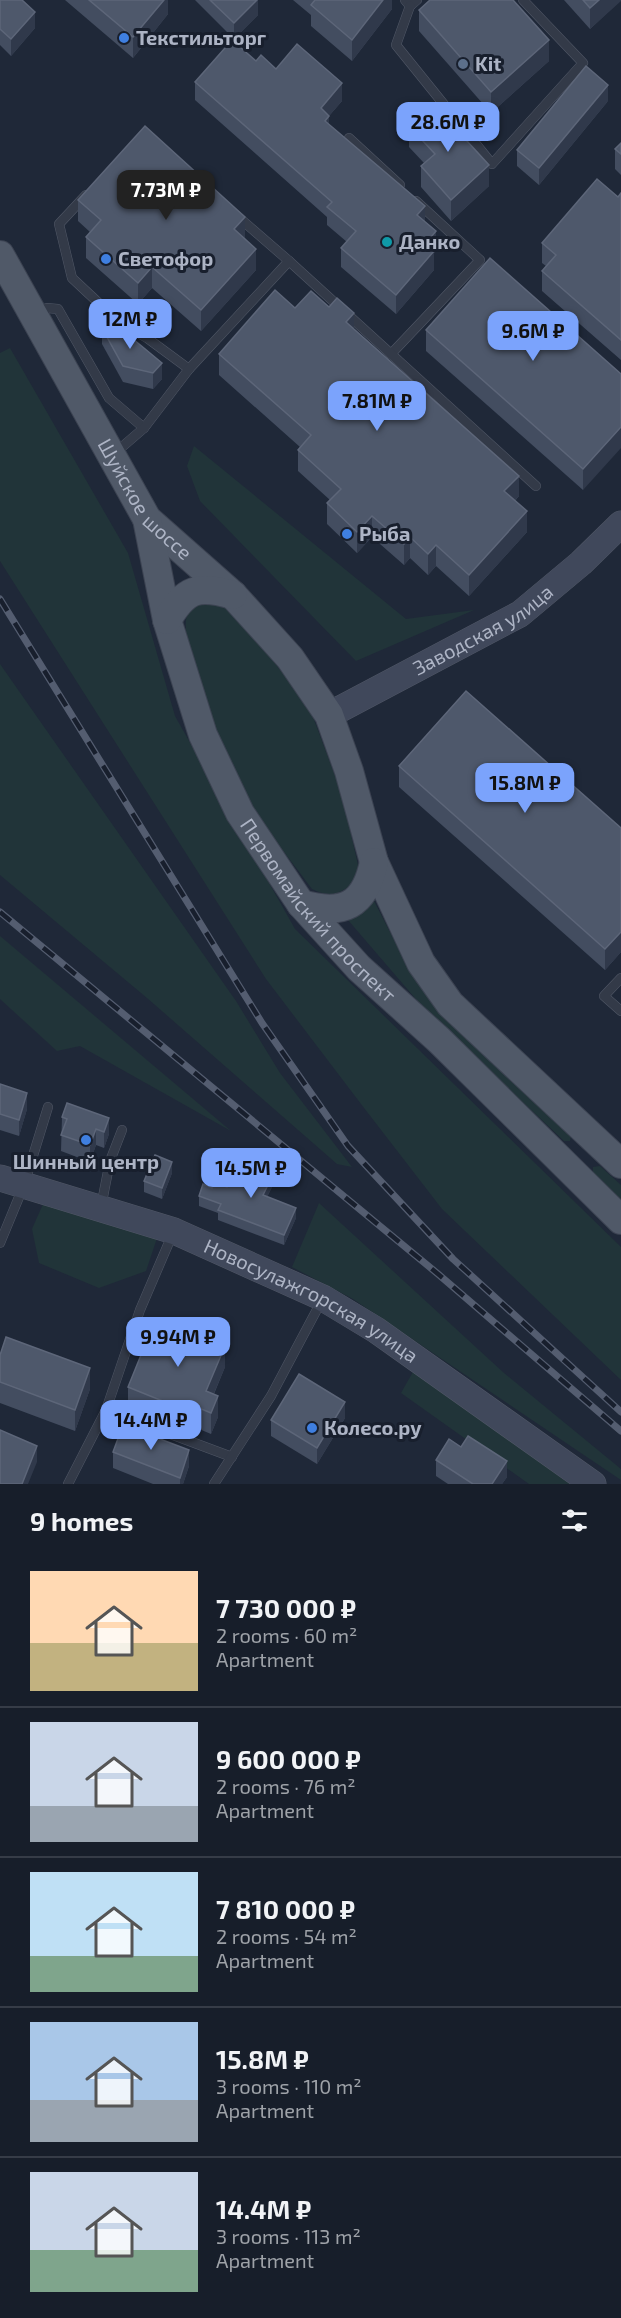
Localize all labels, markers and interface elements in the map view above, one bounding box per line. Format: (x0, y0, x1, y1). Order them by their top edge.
place label: Текстильторг (136, 25, 267, 49)
marker: Текстильторг (117, 31, 131, 45)
place label: Kit (475, 51, 501, 75)
marker: Kit (456, 57, 470, 71)
pin: 28.6M ₽ (393, 102, 503, 153)
text: 28.6M ₽ (410, 109, 486, 133)
pin: 7.73M ₽ (111, 170, 221, 221)
text: 7.73M ₽ (131, 177, 201, 201)
place label: Данко (399, 229, 460, 253)
marker: Данко (380, 235, 394, 249)
place label: Светофор (118, 246, 213, 270)
marker: Светофор (99, 252, 113, 266)
pin: 12M ₽ (88, 299, 172, 350)
text: 12M ₽ (103, 306, 157, 330)
pin: 9.6M ₽ (484, 311, 582, 362)
text: 9.6M ₽ (502, 318, 564, 342)
pin: 7.81M ₽ (322, 381, 432, 432)
text: 7.81M ₽ (342, 388, 412, 412)
street label: Шуйское шоссе (94, 434, 197, 564)
place label: Рыба (359, 521, 410, 545)
marker: Рыба (340, 527, 354, 541)
street label: Заводская улица (408, 579, 557, 680)
pin: 15.8M ₽ (470, 763, 580, 814)
text: 15.8M ₽ (489, 770, 561, 794)
street label: Первомайский проспект (236, 813, 401, 1007)
marker: Шинный центр (79, 1133, 93, 1147)
pin: 14.5M ₽ (196, 1148, 306, 1199)
place label: Шинный центр (13, 1149, 159, 1173)
text: 14.5M ₽ (215, 1155, 287, 1179)
street label: Новосулажгорская улица (201, 1233, 423, 1367)
pin: 9.94M ₽ (123, 1317, 233, 1368)
text: 9.94M ₽ (140, 1324, 216, 1348)
pin: 14.4M ₽ (96, 1400, 206, 1451)
text: 14.4M ₽ (114, 1407, 188, 1431)
place label: Колесо.ру (324, 1415, 422, 1439)
marker: Колесо.ру (305, 1421, 319, 1435)
icon: filters (558, 1504, 591, 1537)
text: 9 homes (30, 1505, 133, 1536)
text: 7 730 000 ₽ (216, 1592, 356, 1623)
icon: home (78, 1595, 150, 1667)
text: 2 rooms · 60 m² (216, 1623, 357, 1647)
text: Apartment (216, 1647, 314, 1671)
text: 9 600 000 ₽ (216, 1743, 361, 1774)
icon: home (78, 1746, 150, 1818)
text: 2 rooms · 76 m² (216, 1774, 355, 1798)
text: Apartment (216, 1798, 314, 1822)
text: 7 810 000 ₽ (216, 1893, 355, 1924)
icon: home (78, 1896, 150, 1968)
text: 2 rooms · 54 m² (216, 1924, 357, 1948)
text: Apartment (216, 1948, 314, 1972)
text: 15.8M ₽ (216, 2043, 309, 2074)
icon: home (78, 2046, 150, 2118)
text: 3 rooms · 110 m² (216, 2074, 362, 2098)
text: Apartment (216, 2098, 314, 2122)
text: 14.4M ₽ (216, 2193, 311, 2224)
icon: home (78, 2196, 150, 2268)
text: 3 rooms · 113 m² (216, 2224, 361, 2248)
text: Apartment (216, 2248, 314, 2272)

